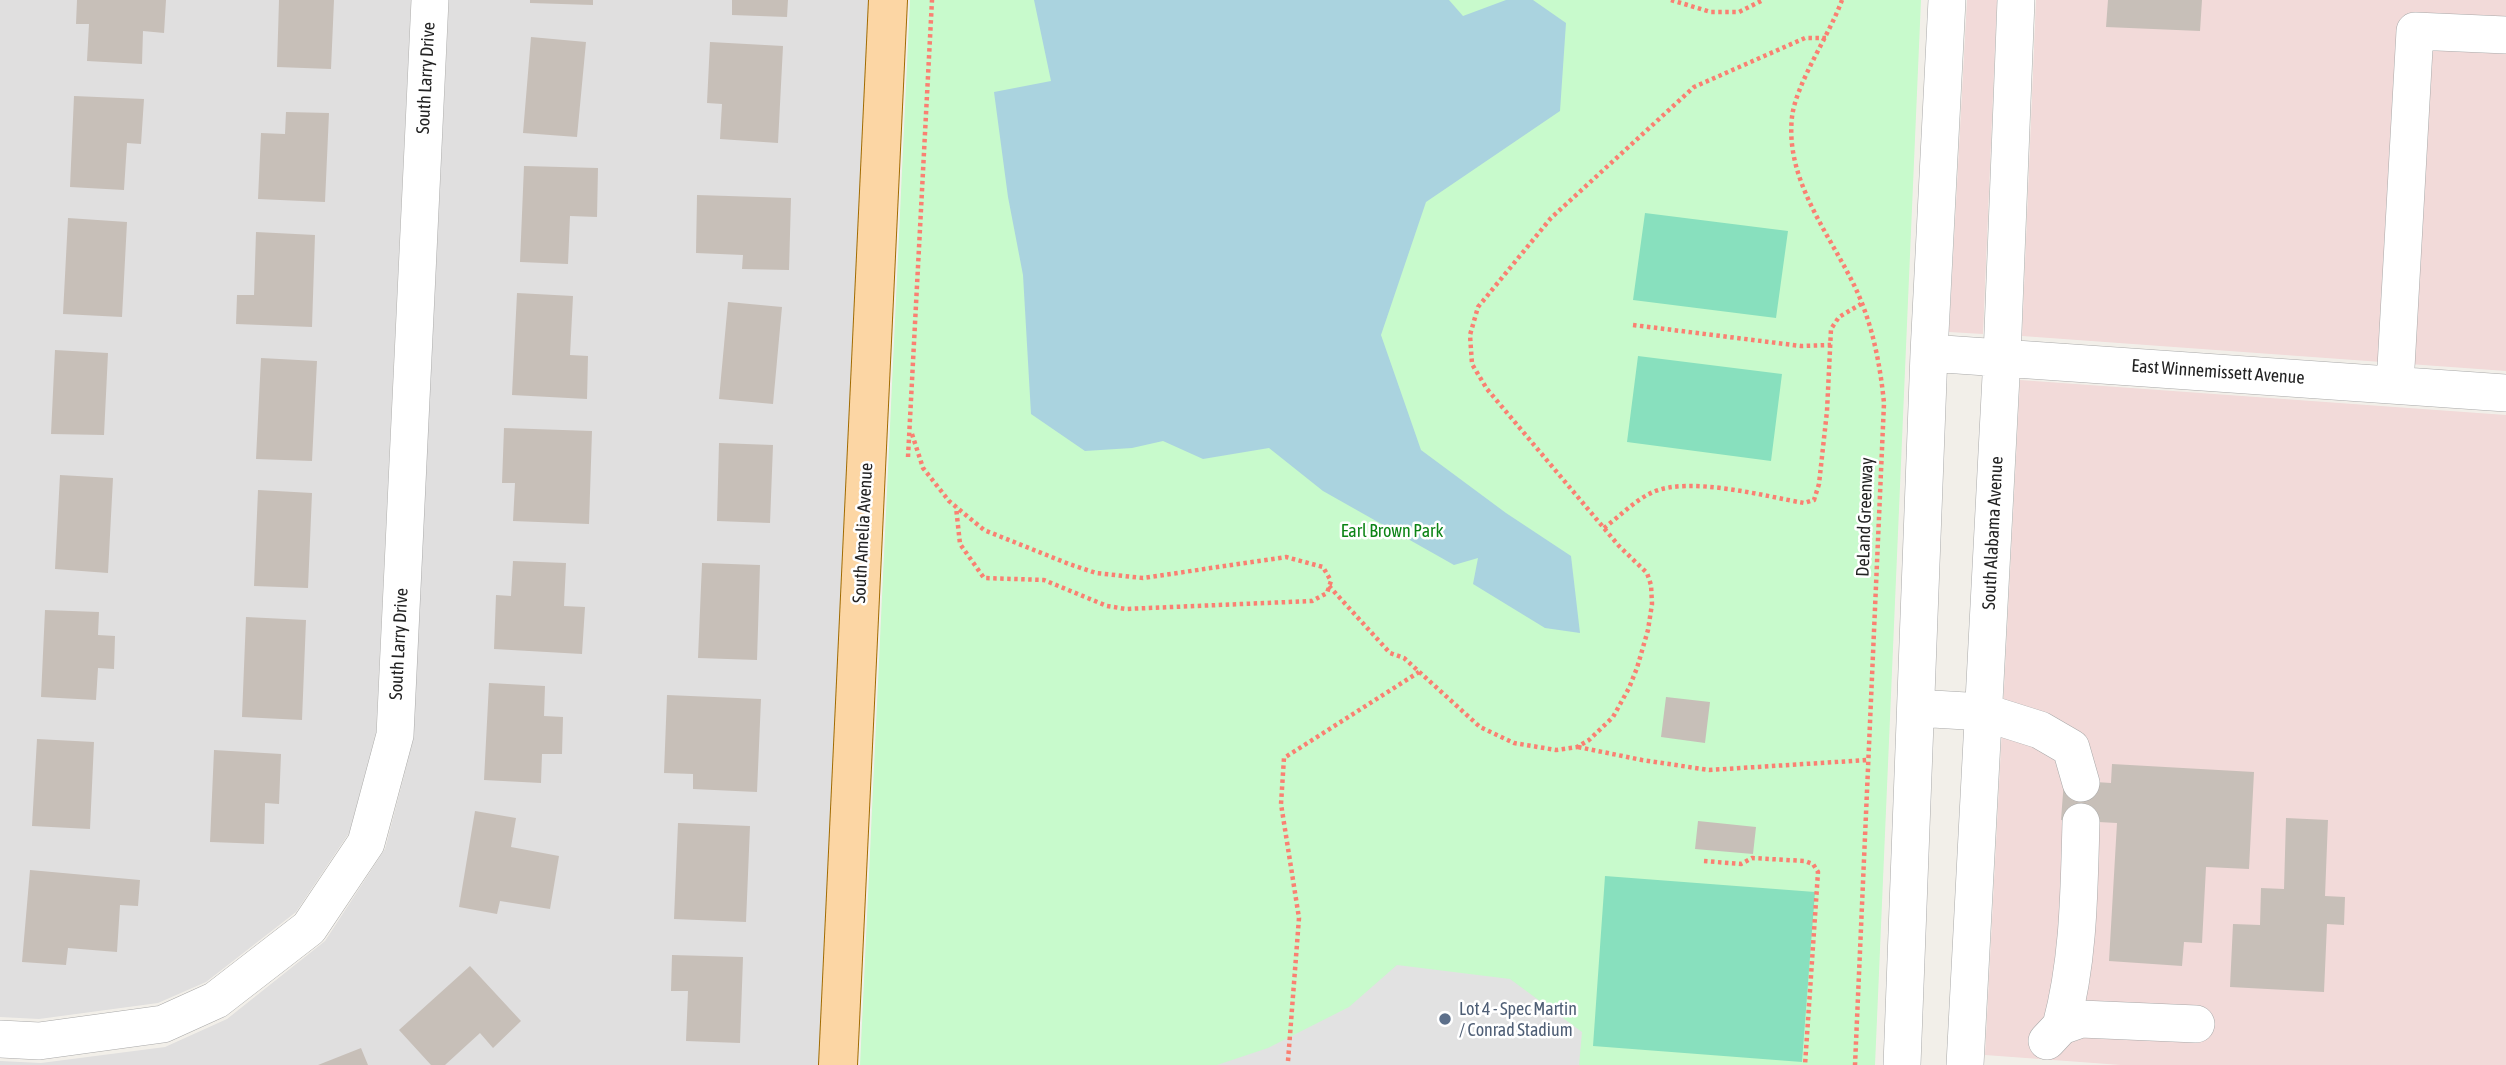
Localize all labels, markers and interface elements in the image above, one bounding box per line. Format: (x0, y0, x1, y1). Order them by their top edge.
street label: South Larry Drive (412, 22, 440, 134)
street label: East Winnemissett Avenue (2131, 355, 2305, 389)
street label: South Alabama Avenue (1978, 456, 2008, 610)
street label: DeLand Greenway (1852, 457, 1878, 577)
street label: South Amelia Avenue (849, 462, 877, 604)
park label: Earl Brown Park (1341, 520, 1443, 542)
street label: South Larry Drive (385, 588, 413, 700)
place label: Lot 4 - Spec Martin / Conrad Stadium (1459, 998, 1577, 1040)
marker: Lot 4 - Spec Martin / Conrad Stadium (1437, 1011, 1453, 1027)

